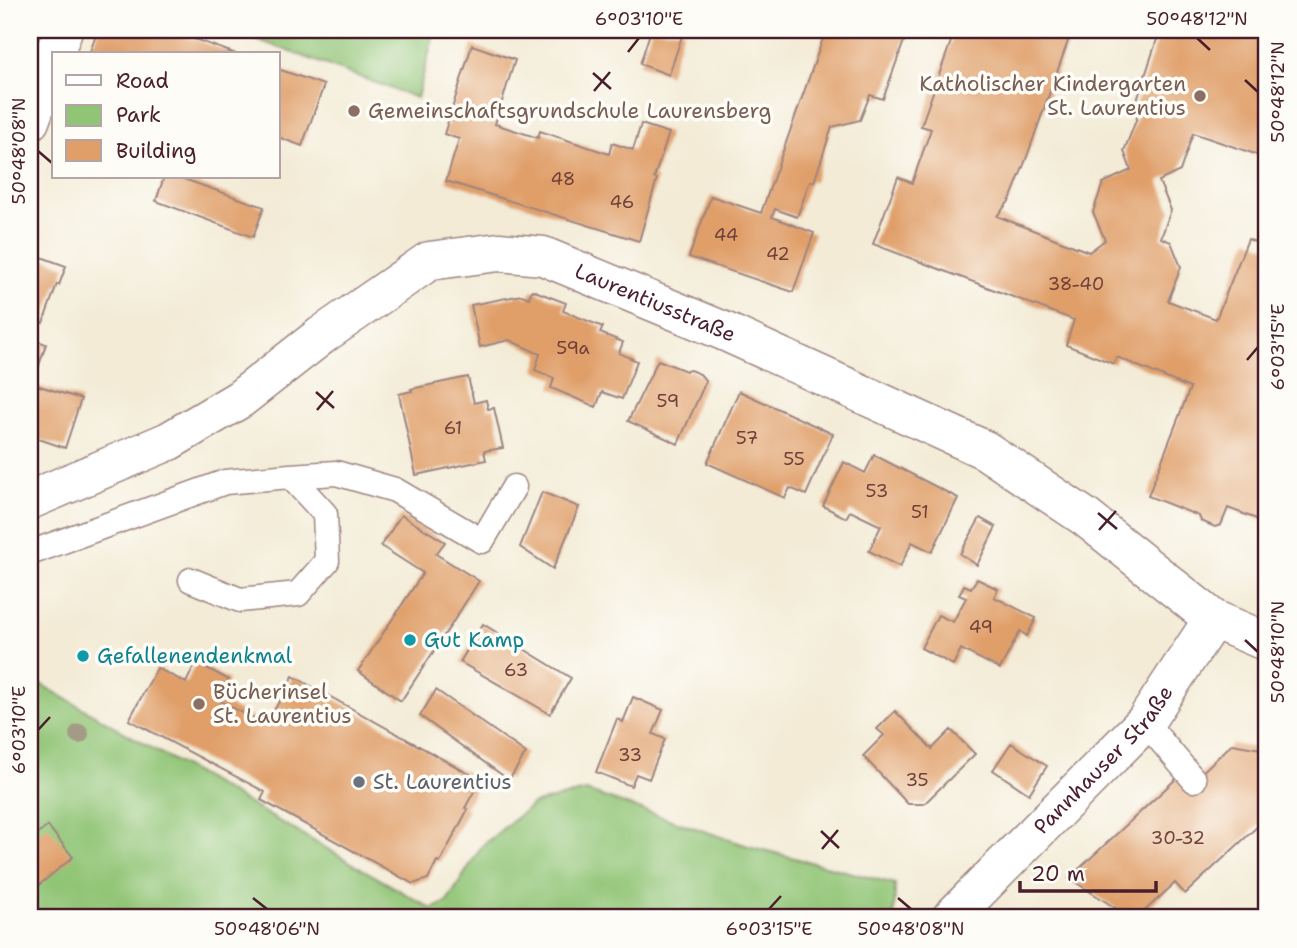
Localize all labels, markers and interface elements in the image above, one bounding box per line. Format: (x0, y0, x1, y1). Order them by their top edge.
text: 6°03'10"E (595, 7, 683, 31)
text: 50°48'12"N (1146, 7, 1248, 31)
text: 50°48'12"N (1266, 41, 1290, 143)
legend (52, 52, 280, 178)
text: Road (116, 67, 169, 95)
place label: Katholischer Kindergarten St. Laurentius (919, 70, 1186, 122)
marker: Katholischer Kindergarten St. Laurentius (1192, 88, 1208, 104)
place label: Gemeinschaftsgrundschule Laurensberg (368, 97, 771, 125)
text: 50°48'08"N (7, 98, 31, 204)
text: Park (116, 101, 161, 129)
marker: Gemeinschaftsgrundschule Laurensberg (346, 103, 362, 119)
text: Building (116, 137, 196, 165)
house number: 48 (551, 167, 575, 191)
house number: 46 (610, 190, 634, 214)
house number: 44 (714, 223, 738, 247)
house number: 42 (766, 242, 790, 266)
street label: Laurentiusstraße (571, 257, 740, 349)
house number: 38-40 (1048, 272, 1104, 296)
text: 6°03'15"E (1266, 304, 1290, 390)
house number: 59a (556, 336, 590, 360)
house number: 59 (657, 389, 679, 413)
house number: 61 (444, 416, 462, 440)
house number: 57 (736, 426, 758, 450)
house number: 55 (783, 447, 805, 471)
house number: 53 (866, 479, 888, 503)
house number: 51 (911, 500, 929, 524)
text: 50°48'10"N (1266, 601, 1290, 703)
house number: 49 (969, 615, 993, 639)
place label: Gut Kamp (424, 626, 524, 654)
marker: Gut Kamp (402, 632, 418, 648)
place label: Gefallenendenkmal (97, 642, 293, 670)
marker: Gefallenendenkmal (75, 648, 91, 664)
house number: 63 (504, 658, 528, 682)
place label: Bücherinsel St. Laurentius (213, 678, 352, 730)
street label: Pannhauser Straße (1028, 680, 1179, 840)
text: 6°03'10"E (7, 686, 31, 774)
marker: Bücherinsel St. Laurentius (191, 696, 207, 712)
house number: 33 (618, 743, 642, 767)
place label: St. Laurentius (373, 768, 512, 796)
house number: 35 (905, 768, 929, 792)
marker: St. Laurentius (351, 774, 367, 790)
house number: 30-32 (1151, 826, 1205, 850)
scale bar (1020, 850, 1157, 894)
text: 20 m (1031, 860, 1085, 888)
text: 50°48'06"N (214, 917, 320, 941)
text: 6°03'15"E (726, 917, 812, 941)
text: 50°48'08"N (858, 917, 964, 941)

